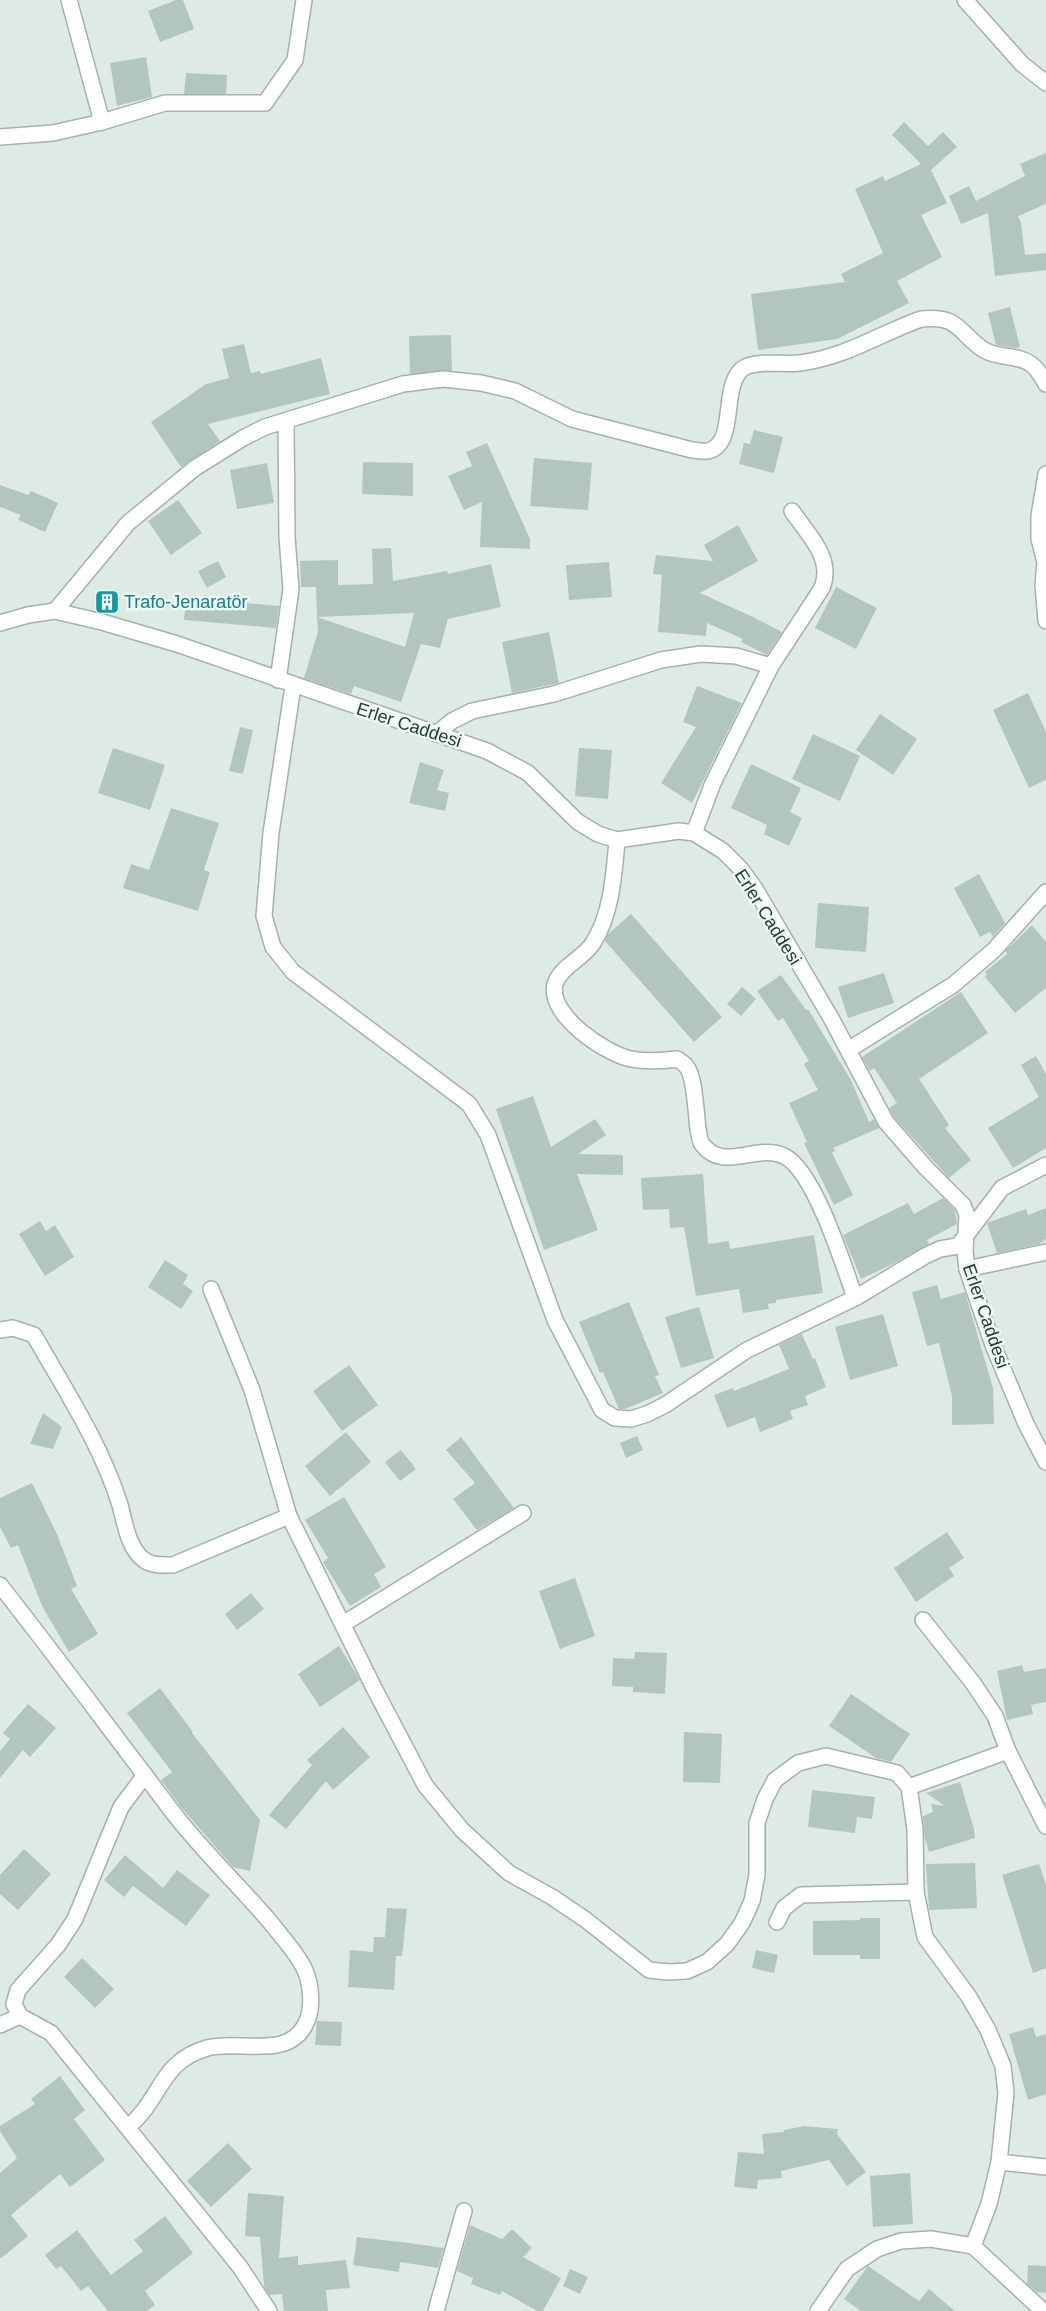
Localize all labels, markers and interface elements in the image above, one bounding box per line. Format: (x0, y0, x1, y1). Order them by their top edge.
building icon: Trafo-Jenaratör (94, 589, 120, 615)
place label: Trafo-Jenaratör (124, 592, 247, 612)
street label: Erler Caddesi (354, 699, 464, 751)
street label: Erler Caddesi (731, 865, 805, 969)
street label: Erler Caddesi (959, 1261, 1013, 1371)

